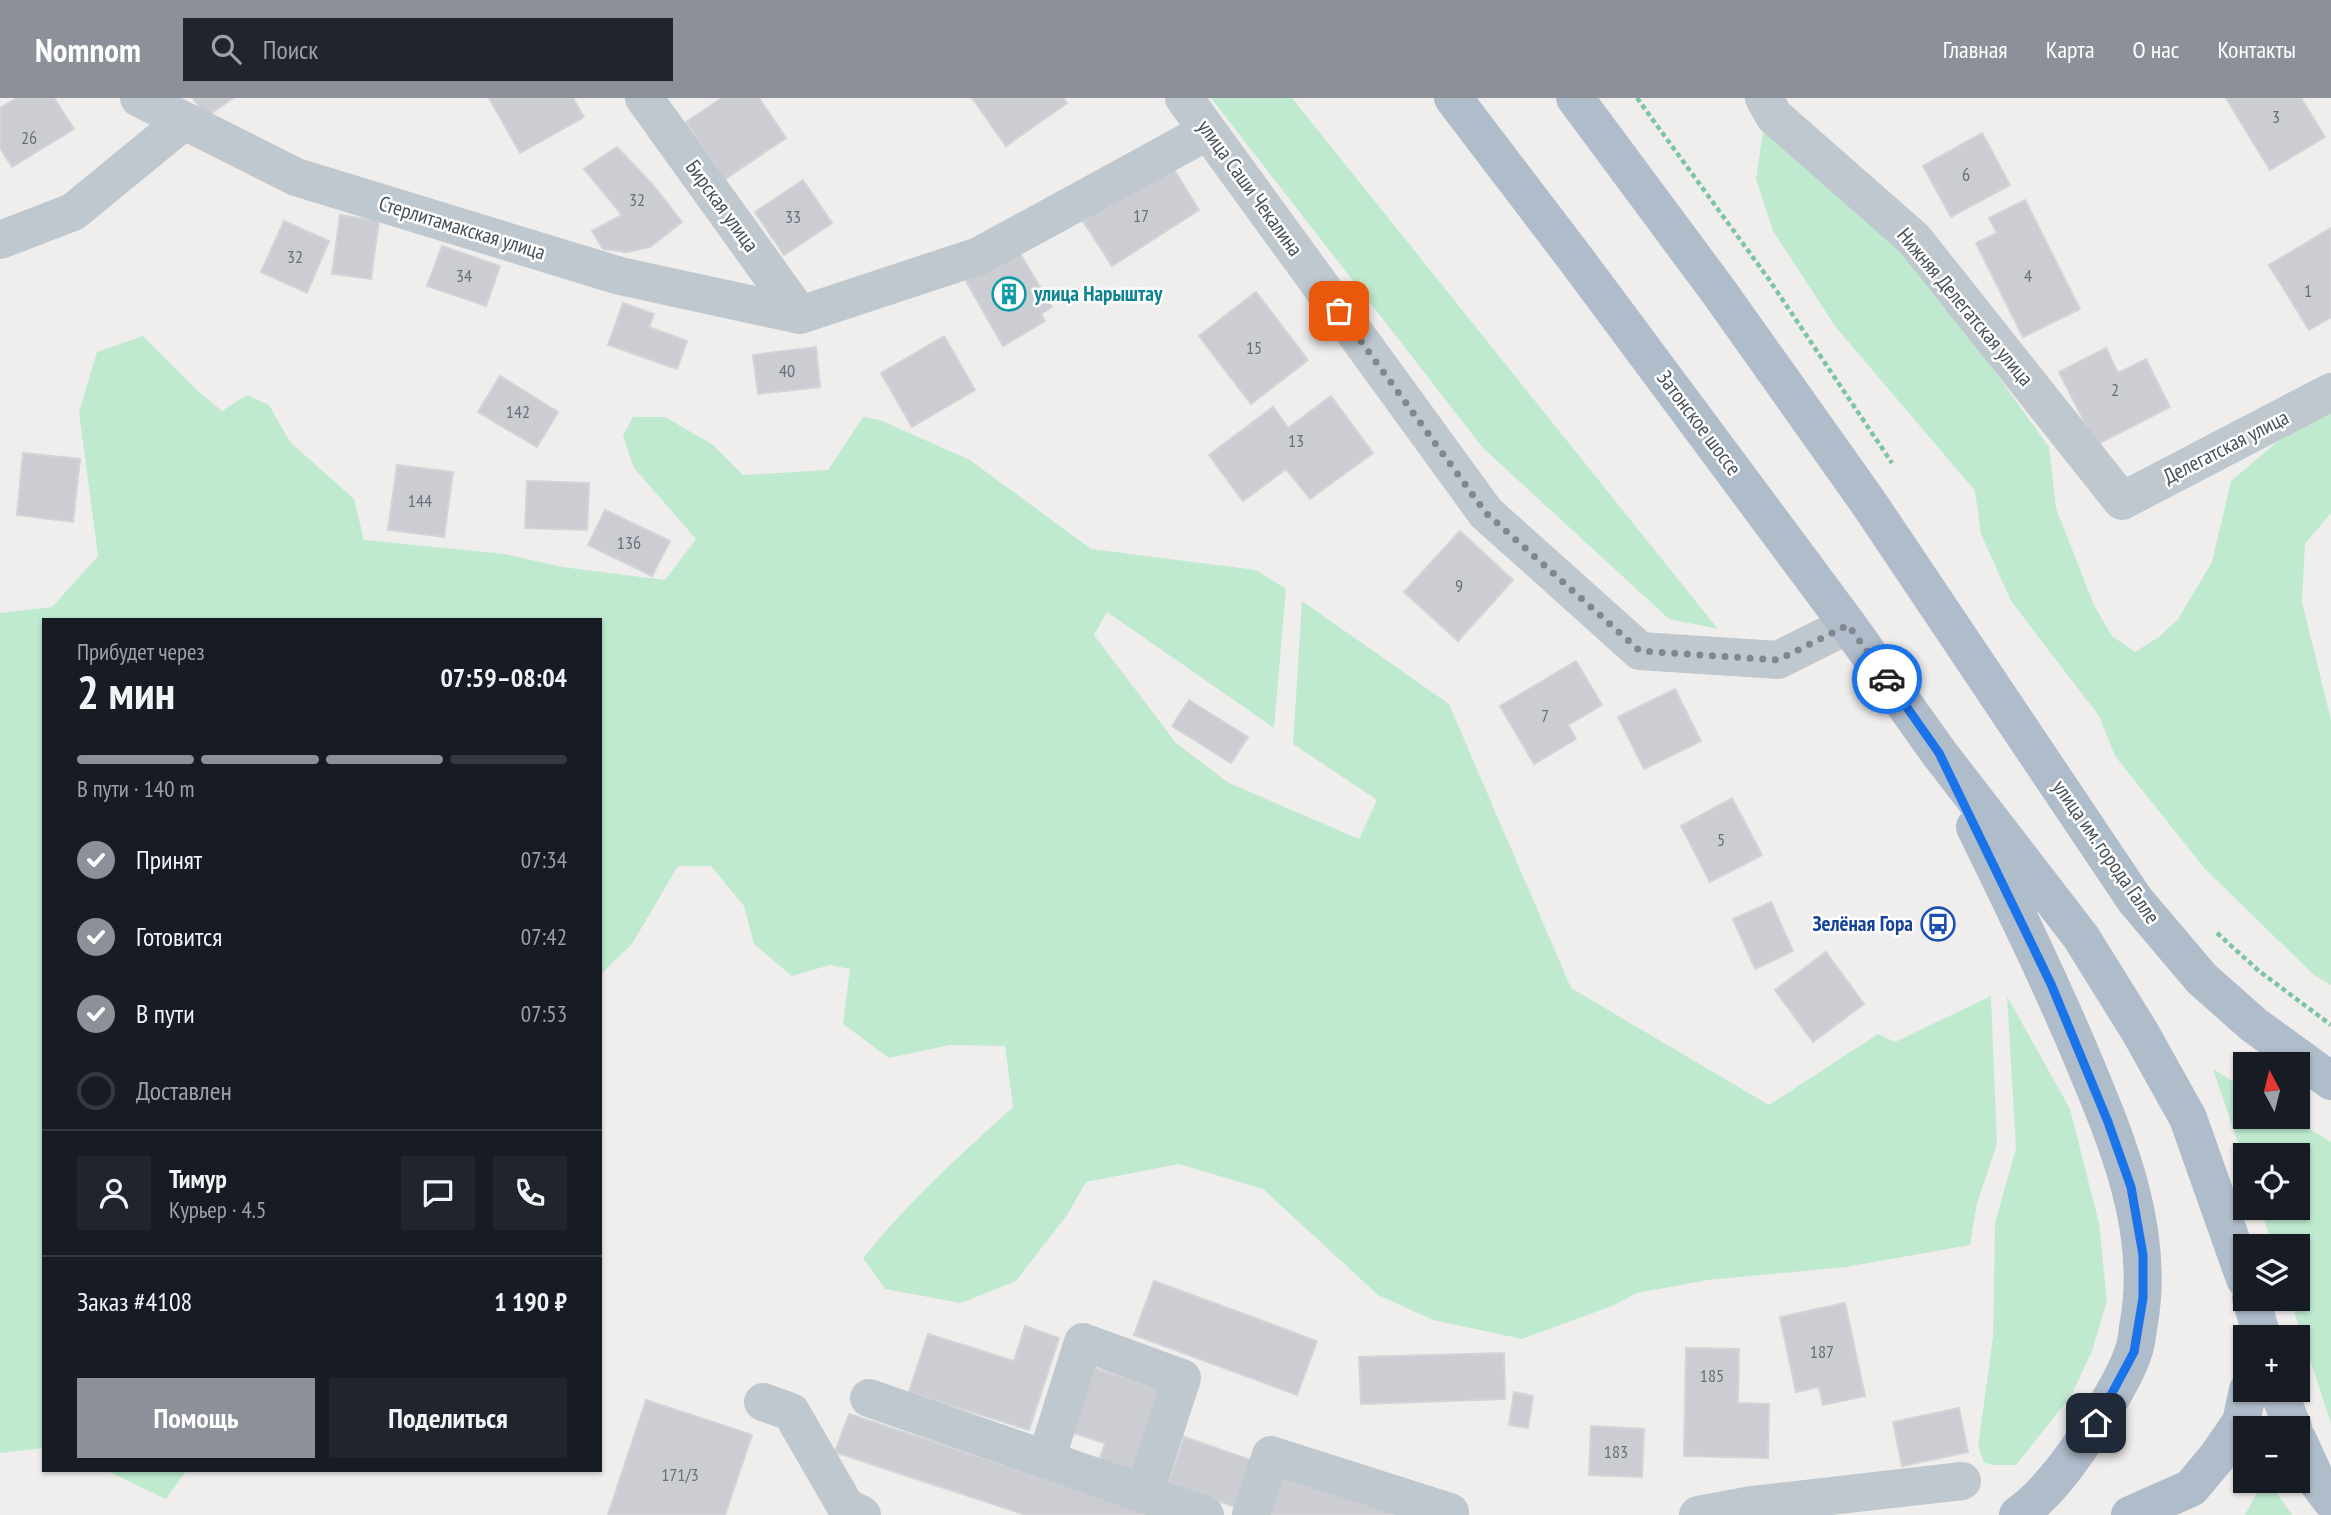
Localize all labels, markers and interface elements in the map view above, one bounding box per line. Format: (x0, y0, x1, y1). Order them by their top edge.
search box (183, 18, 673, 81)
text: Nomnom (35, 28, 141, 71)
icon: search (207, 30, 245, 68)
text: Поиск (263, 33, 318, 66)
text: Главная (1943, 34, 2008, 65)
text: Карта (2046, 34, 2095, 65)
text: О нас (2133, 34, 2179, 65)
text: Контакты (2217, 34, 2296, 65)
house number: 3 (2272, 105, 2280, 128)
street label: улица Саши Чекалина (1192, 114, 1309, 261)
house number: 26 (21, 126, 37, 149)
street label: Бирская улица (680, 154, 765, 257)
house number: 6 (1962, 163, 1970, 186)
house number: 32 (629, 188, 645, 211)
street label: Стерлитамакская улица (376, 189, 549, 266)
house number: 17 (1133, 204, 1149, 227)
house number: 33 (785, 205, 801, 228)
street label: Нижняя Делегатская улица (1891, 222, 2039, 391)
house number: 32 (287, 245, 303, 268)
house number: 34 (456, 264, 472, 287)
house number: 4 (2024, 264, 2032, 287)
building icon: улица Нарыштау (990, 275, 1028, 313)
house number: 1 (2304, 279, 2312, 302)
place label: улица Нарыштау (1033, 280, 1163, 307)
pin (1309, 281, 1369, 341)
icon: bag (1320, 292, 1358, 330)
house number: 15 (1246, 336, 1262, 359)
house number: 40 (779, 359, 795, 382)
street label: Затонское шоссе (1651, 365, 1748, 480)
house number: 2 (2111, 378, 2119, 401)
house number: 142 (506, 400, 530, 423)
street label: Делегатская улица (2159, 403, 2293, 490)
house number: 13 (1288, 429, 1304, 452)
house number: 144 (408, 489, 432, 512)
house number: 136 (617, 531, 641, 554)
house number: 9 (1455, 574, 1463, 597)
text: Прибудет через (77, 637, 205, 666)
courier (1852, 644, 1922, 714)
icon: car (1868, 660, 1906, 698)
text: 07:59–08:04 (440, 661, 567, 694)
text: 2 мин (77, 662, 175, 722)
house number: 7 (1541, 704, 1549, 727)
text: В пути · 140 m (77, 774, 194, 803)
street label: улица им. города Галле (2047, 775, 2166, 929)
house number: 5 (1717, 828, 1725, 851)
icon: check (77, 841, 115, 879)
text: Принят (136, 843, 202, 876)
text: 07:34 (521, 845, 567, 874)
bus stop icon: Зелёная Гора (1919, 905, 1957, 943)
place label: Зелёная Гора (1812, 910, 1913, 937)
icon: check (77, 918, 115, 956)
text: Готовится (136, 920, 222, 953)
text: 07:42 (521, 922, 567, 951)
icon: check (77, 995, 115, 1033)
text: В пути (136, 997, 195, 1030)
text: 07:53 (521, 999, 567, 1028)
north arrow (2233, 1052, 2310, 1129)
map controls (2233, 1052, 2310, 1493)
text: Доставлен (136, 1074, 232, 1107)
button: locate (2233, 1143, 2310, 1220)
button: person (77, 1156, 151, 1230)
button: chat (401, 1156, 475, 1230)
button: phone (493, 1156, 567, 1230)
text: Тимур (169, 1162, 227, 1195)
text: Курьер · 4.5 (169, 1195, 266, 1224)
button: layers (2233, 1234, 2310, 1311)
text: Заказ #4108 (77, 1285, 192, 1318)
text: 1 190 ₽ (494, 1285, 567, 1318)
button: + (2233, 1325, 2310, 1402)
house number: 187 (1810, 1340, 1834, 1363)
house number: 185 (1700, 1364, 1724, 1387)
button: Помощь (77, 1378, 315, 1458)
button: Поделиться (329, 1378, 567, 1458)
pin (2066, 1393, 2126, 1453)
icon: home (2077, 1404, 2115, 1442)
button: − (2233, 1416, 2310, 1493)
house number: 183 (1604, 1440, 1628, 1463)
house number: 171/3 (661, 1463, 699, 1486)

